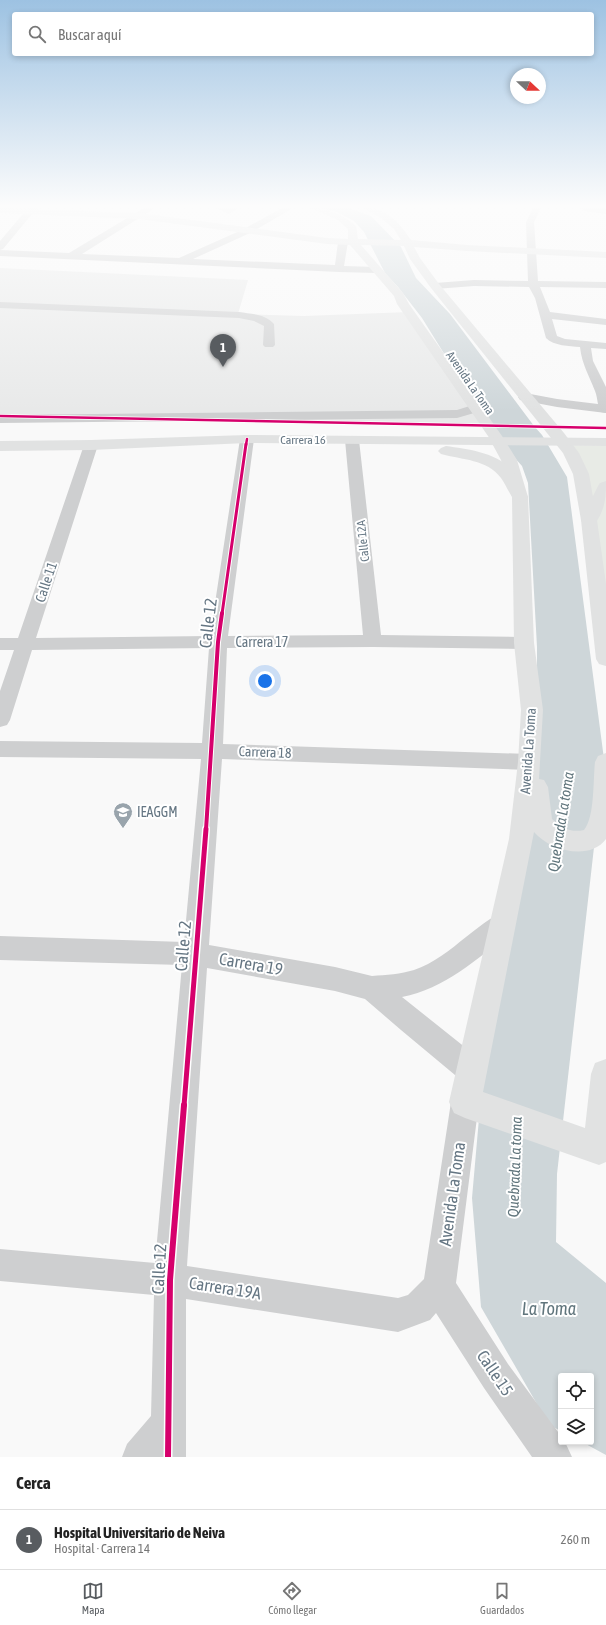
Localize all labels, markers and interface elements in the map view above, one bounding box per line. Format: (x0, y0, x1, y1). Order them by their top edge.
search box (12, 12, 594, 56)
icon: search (26, 23, 48, 45)
text: Buscar aquí (58, 26, 121, 43)
north arrow (510, 68, 546, 104)
pin: 1 (210, 334, 236, 367)
street label: Avenida La Toma (443, 349, 497, 417)
street label: Carrera 16 (280, 433, 326, 447)
street label: Calle 12A (354, 520, 372, 562)
street label: Calle 11 (32, 560, 60, 604)
street label: Calle 12 (195, 597, 221, 649)
street label: Carrera 17 (236, 634, 288, 650)
your location (255, 671, 275, 691)
street label: Avenida La Toma (517, 707, 539, 795)
street label: Carrera 18 (238, 743, 292, 761)
water label: Quebrada La toma (544, 771, 577, 873)
school or university icon: IEAGGM (112, 801, 134, 829)
place label: IEAGGM (137, 804, 178, 820)
street label: Calle 12 (171, 920, 195, 972)
street label: Carrera 19 (218, 949, 284, 979)
water label: Quebrada La toma (504, 1116, 525, 1218)
street label: Avenida La Toma (435, 1141, 469, 1247)
street label: Calle 12 (148, 1243, 170, 1295)
street label: Carrera 19A (188, 1272, 263, 1304)
water label: La Toma (522, 1298, 577, 1319)
street label: Calle 15 (473, 1347, 517, 1400)
map controls (558, 1373, 594, 1445)
button: locate (558, 1373, 594, 1409)
button: layers (558, 1409, 594, 1445)
text: Cerca (16, 1473, 51, 1493)
text: Hospital Universitario de Neiva (54, 1524, 225, 1541)
text: 1 (26, 1532, 32, 1547)
text: 260 m (561, 1532, 590, 1547)
text: Hospital · Carrera 14 (54, 1541, 150, 1556)
tab: Mapa (82, 1580, 105, 1616)
tab: Cómo llegar (268, 1580, 317, 1616)
tab: Guardados (480, 1580, 524, 1616)

